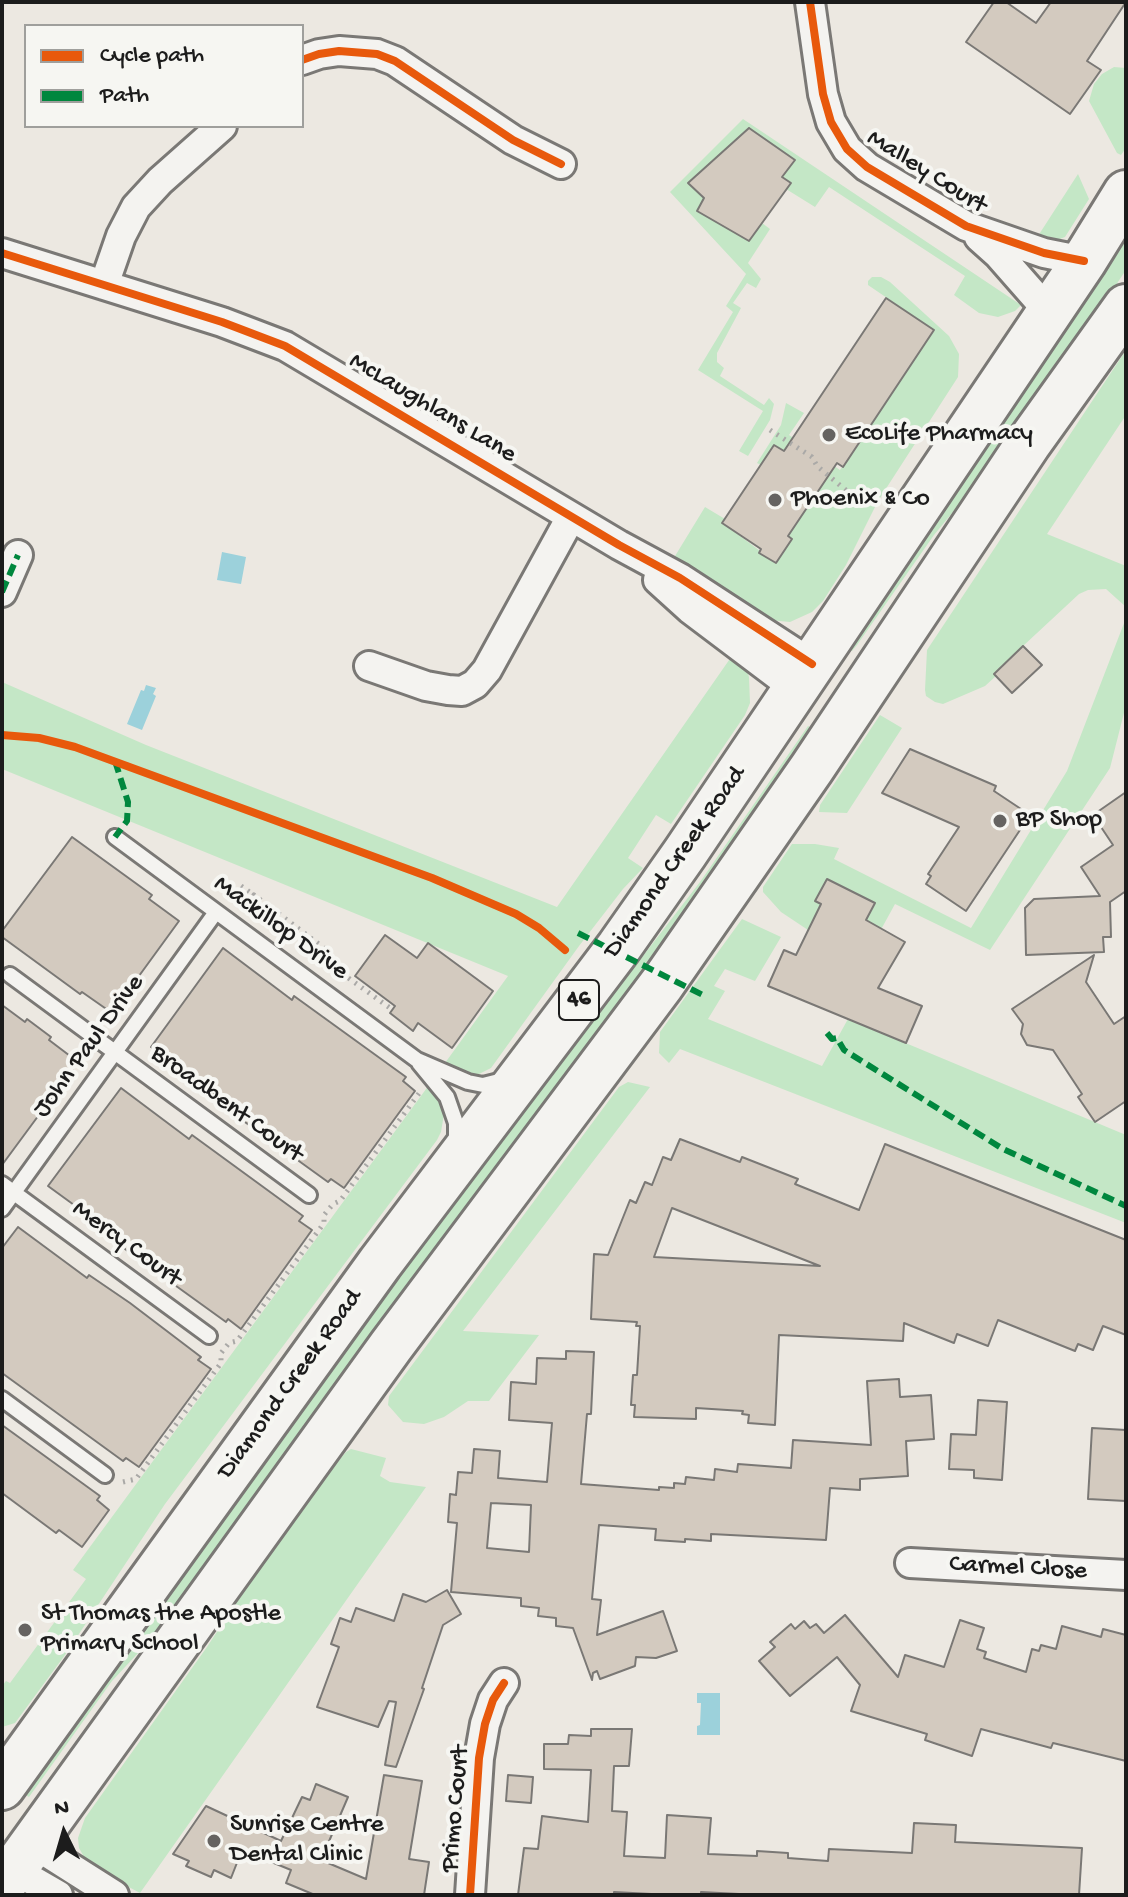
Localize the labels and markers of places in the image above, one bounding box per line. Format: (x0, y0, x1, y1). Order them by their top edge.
place label: EcoLife Pharmacy (845, 419, 1033, 451)
marker: EcoLife Pharmacy (820, 426, 838, 444)
place label: Phoenix & Co (791, 484, 930, 516)
marker: Phoenix & Co (766, 491, 784, 509)
place label: BP Shop (1016, 805, 1102, 837)
marker: BP Shop (991, 812, 1009, 830)
place label: St Thomas the Apostle Primary School (41, 1599, 281, 1660)
marker: St Thomas the Apostle Primary School (16, 1621, 34, 1639)
place label: Sunrise Centre Dental Clinic (230, 1810, 384, 1872)
marker: Sunrise Centre Dental Clinic (205, 1832, 223, 1850)

